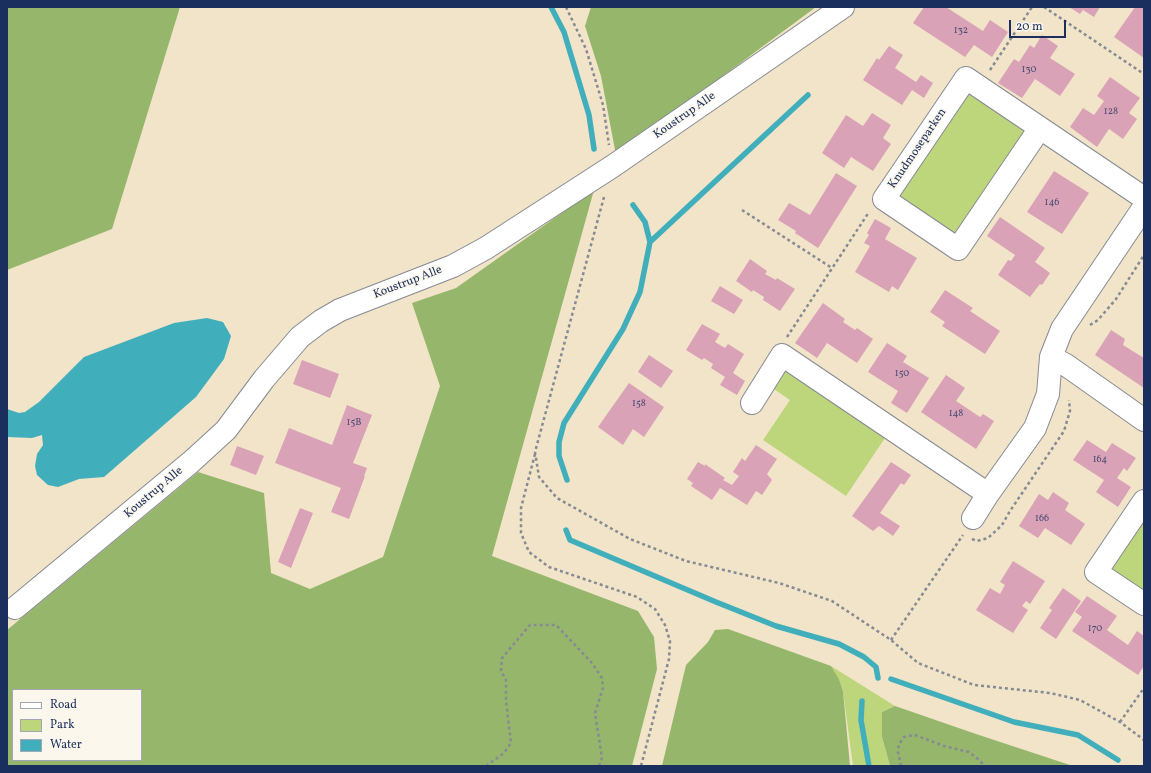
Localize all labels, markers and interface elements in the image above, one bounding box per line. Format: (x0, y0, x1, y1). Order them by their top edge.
scale bar (1011, 12, 1068, 38)
text: 20 m (1016, 19, 1043, 35)
house number: 132 (954, 25, 968, 37)
house number: 130 (1022, 64, 1036, 76)
street label: Koustrup Alle (651, 89, 719, 143)
street label: Knudmoseparken (886, 106, 950, 192)
house number: 128 (1104, 106, 1118, 118)
house number: 146 (1045, 197, 1059, 209)
street label: Koustrup Alle (372, 263, 444, 303)
house number: 150 (895, 368, 909, 380)
house number: 158 (632, 398, 646, 410)
house number: 148 (949, 408, 963, 420)
house number: 15B (347, 417, 361, 429)
house number: 164 (1093, 454, 1107, 466)
street label: Koustrup Alle (122, 464, 186, 522)
house number: 166 (1035, 513, 1049, 525)
house number: 170 (1088, 623, 1102, 635)
legend (12, 689, 142, 761)
text: Road (50, 697, 77, 713)
text: Park (50, 717, 75, 733)
text: Water (50, 737, 82, 753)

